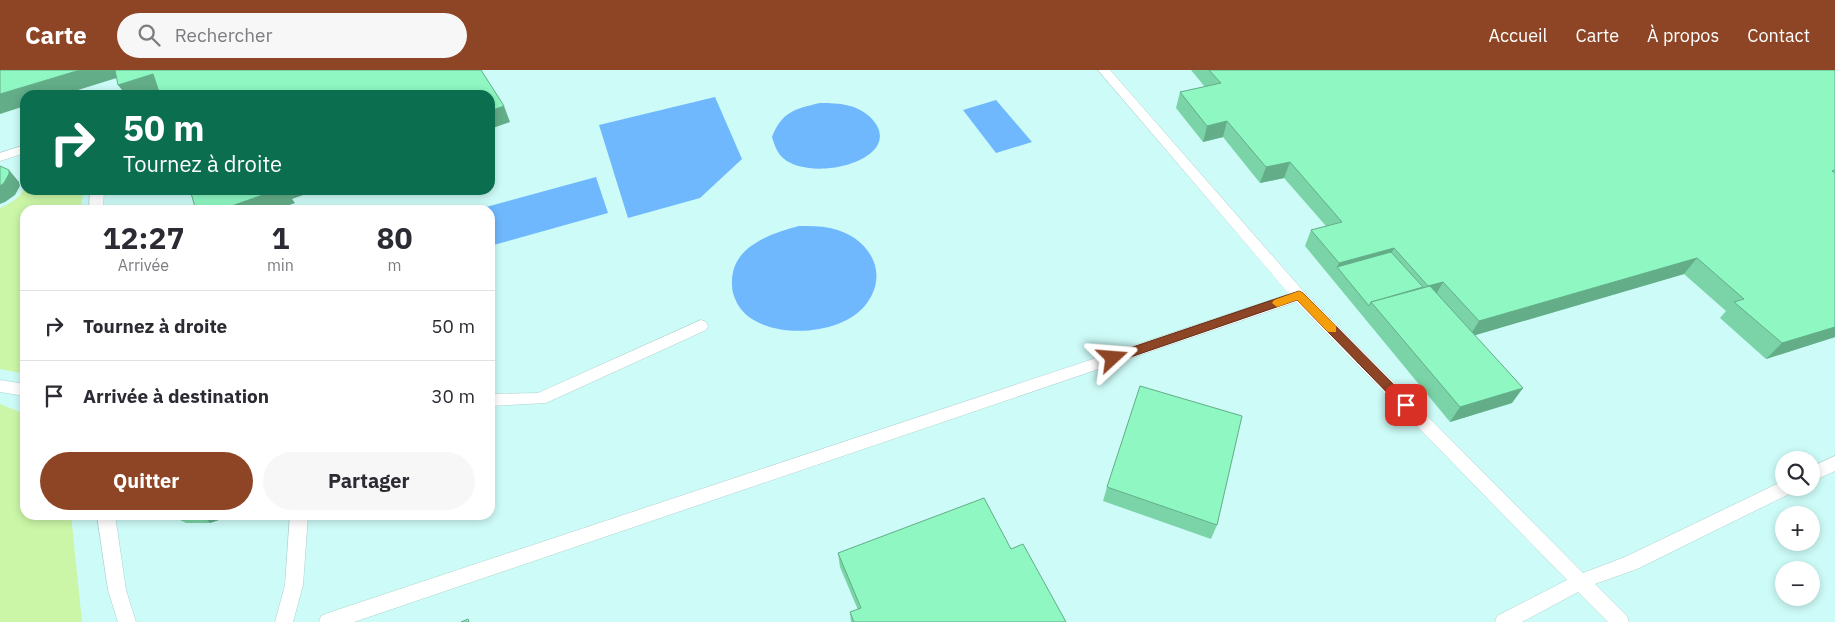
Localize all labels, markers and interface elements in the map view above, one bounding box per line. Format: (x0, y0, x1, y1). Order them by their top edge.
search box (117, 13, 467, 58)
text: Carte (25, 19, 87, 51)
icon: search (135, 21, 163, 49)
text: Rechercher (175, 23, 272, 47)
text: Accueil (1488, 24, 1547, 47)
text: Carte (1575, 24, 1619, 47)
text: À propos (1647, 24, 1719, 47)
text: Contact (1747, 24, 1810, 47)
text: 50 m (123, 105, 205, 151)
icon: right (40, 110, 105, 175)
text: Tournez à droite (123, 149, 282, 178)
text: 12:27 (103, 218, 184, 257)
text: 1 (271, 218, 289, 257)
text: 80 (376, 218, 412, 257)
text: Arrivée (118, 255, 169, 275)
text: min (267, 255, 294, 275)
text: m (387, 255, 401, 275)
icon: right (40, 312, 68, 340)
text: Tournez à droite (83, 314, 227, 338)
text: 50 m (431, 314, 475, 338)
position arrow (1086, 331, 1138, 383)
icon: arrive (40, 382, 68, 410)
text: Arrivée à destination (83, 384, 269, 408)
text: 30 m (431, 384, 475, 408)
pin (1385, 384, 1427, 426)
icon: arrive (1392, 391, 1420, 419)
map controls (1775, 451, 1820, 606)
button: search (1775, 451, 1820, 496)
button: Quitter (40, 452, 253, 510)
button: Partager (263, 452, 475, 510)
button: + (1775, 506, 1820, 551)
button: − (1775, 561, 1820, 606)

